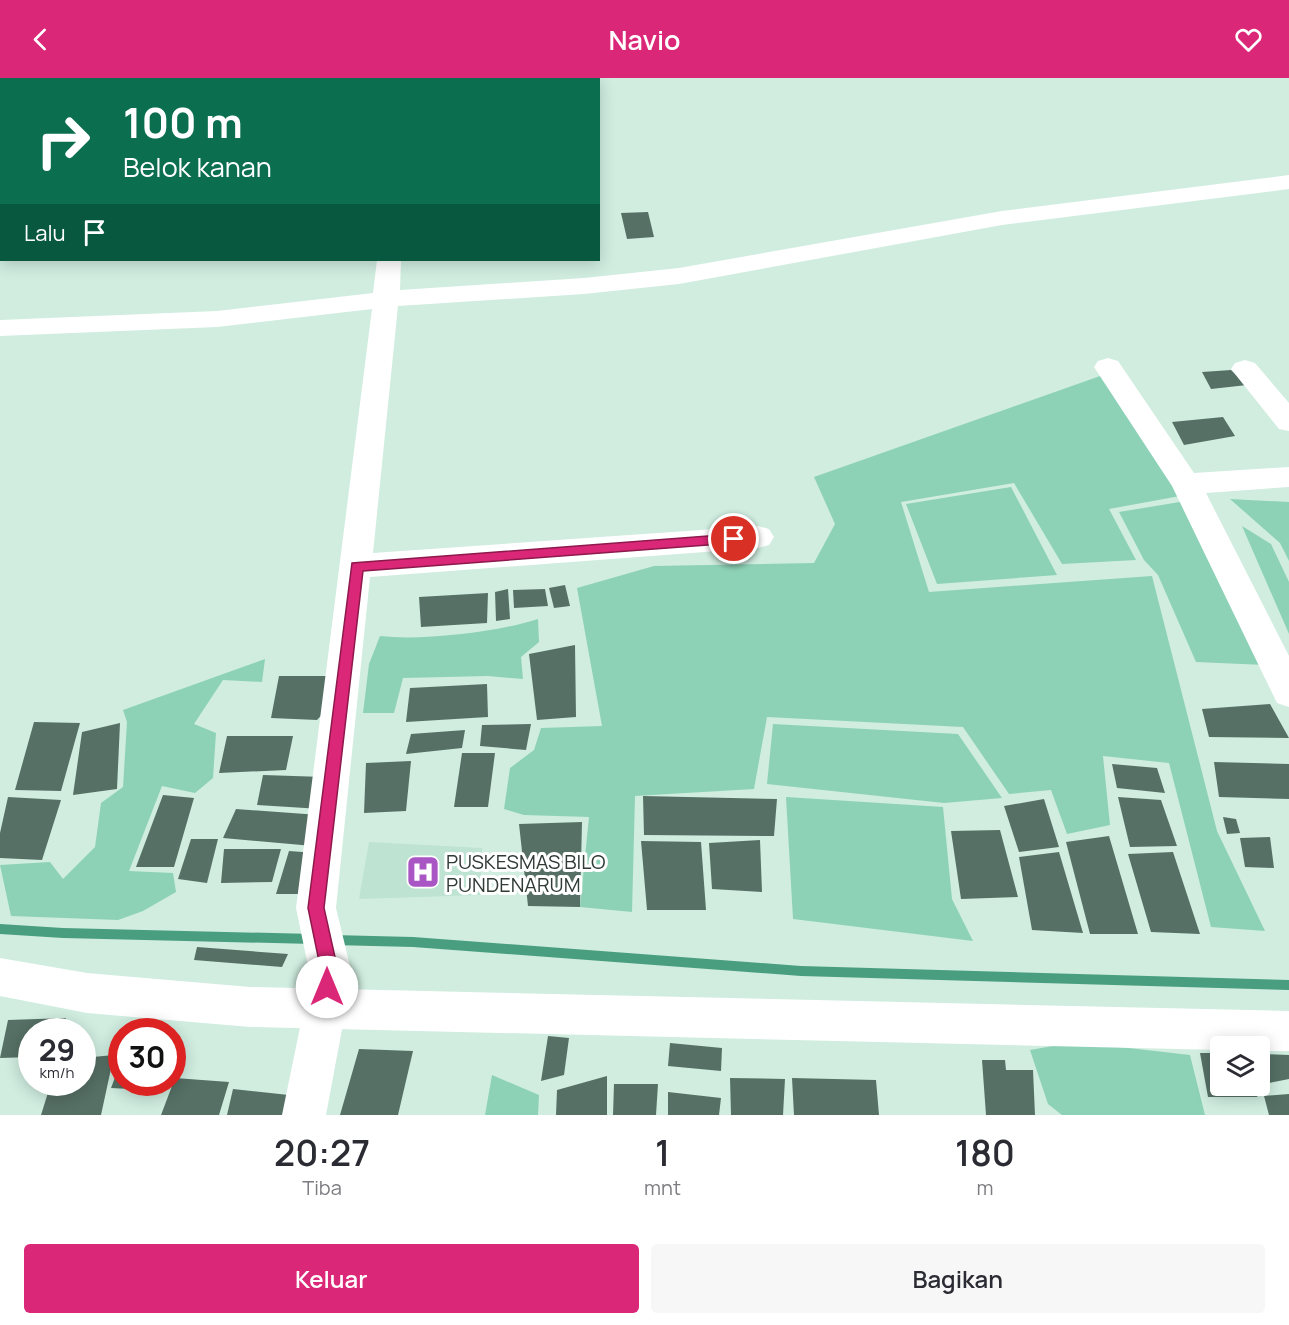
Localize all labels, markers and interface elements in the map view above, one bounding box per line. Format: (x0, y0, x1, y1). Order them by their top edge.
text: Navio (608, 21, 681, 58)
icon: back (24, 23, 57, 56)
icon: heart (1232, 23, 1265, 56)
text: 100 m (123, 93, 243, 151)
icon: right (24, 102, 102, 180)
text: Belok kanan (123, 148, 272, 185)
icon: arrive (78, 216, 111, 249)
text: Lalu (24, 218, 66, 248)
pin (708, 513, 759, 564)
icon: arrive (717, 522, 750, 555)
place label: PUSKESMAS BILO PUNDENARUM (446, 848, 606, 898)
hospital icon: PUSKESMAS BILO PUNDENARUM (405, 854, 441, 890)
position arrow (295, 955, 359, 1019)
speed limit sign: 30 (108, 1018, 186, 1096)
text: 29 (39, 1029, 75, 1070)
map controls (1210, 1036, 1270, 1096)
button: layers (1210, 1036, 1270, 1096)
text: km/h (40, 1062, 74, 1083)
text: 20:27 (274, 1128, 370, 1177)
text: 1 (655, 1128, 670, 1177)
text: 180 (955, 1128, 1015, 1177)
text: Tiba (302, 1174, 342, 1201)
text: mnt (644, 1174, 681, 1201)
text: m (976, 1174, 993, 1201)
button: Keluar (24, 1244, 639, 1313)
button: Bagikan (651, 1244, 1265, 1313)

